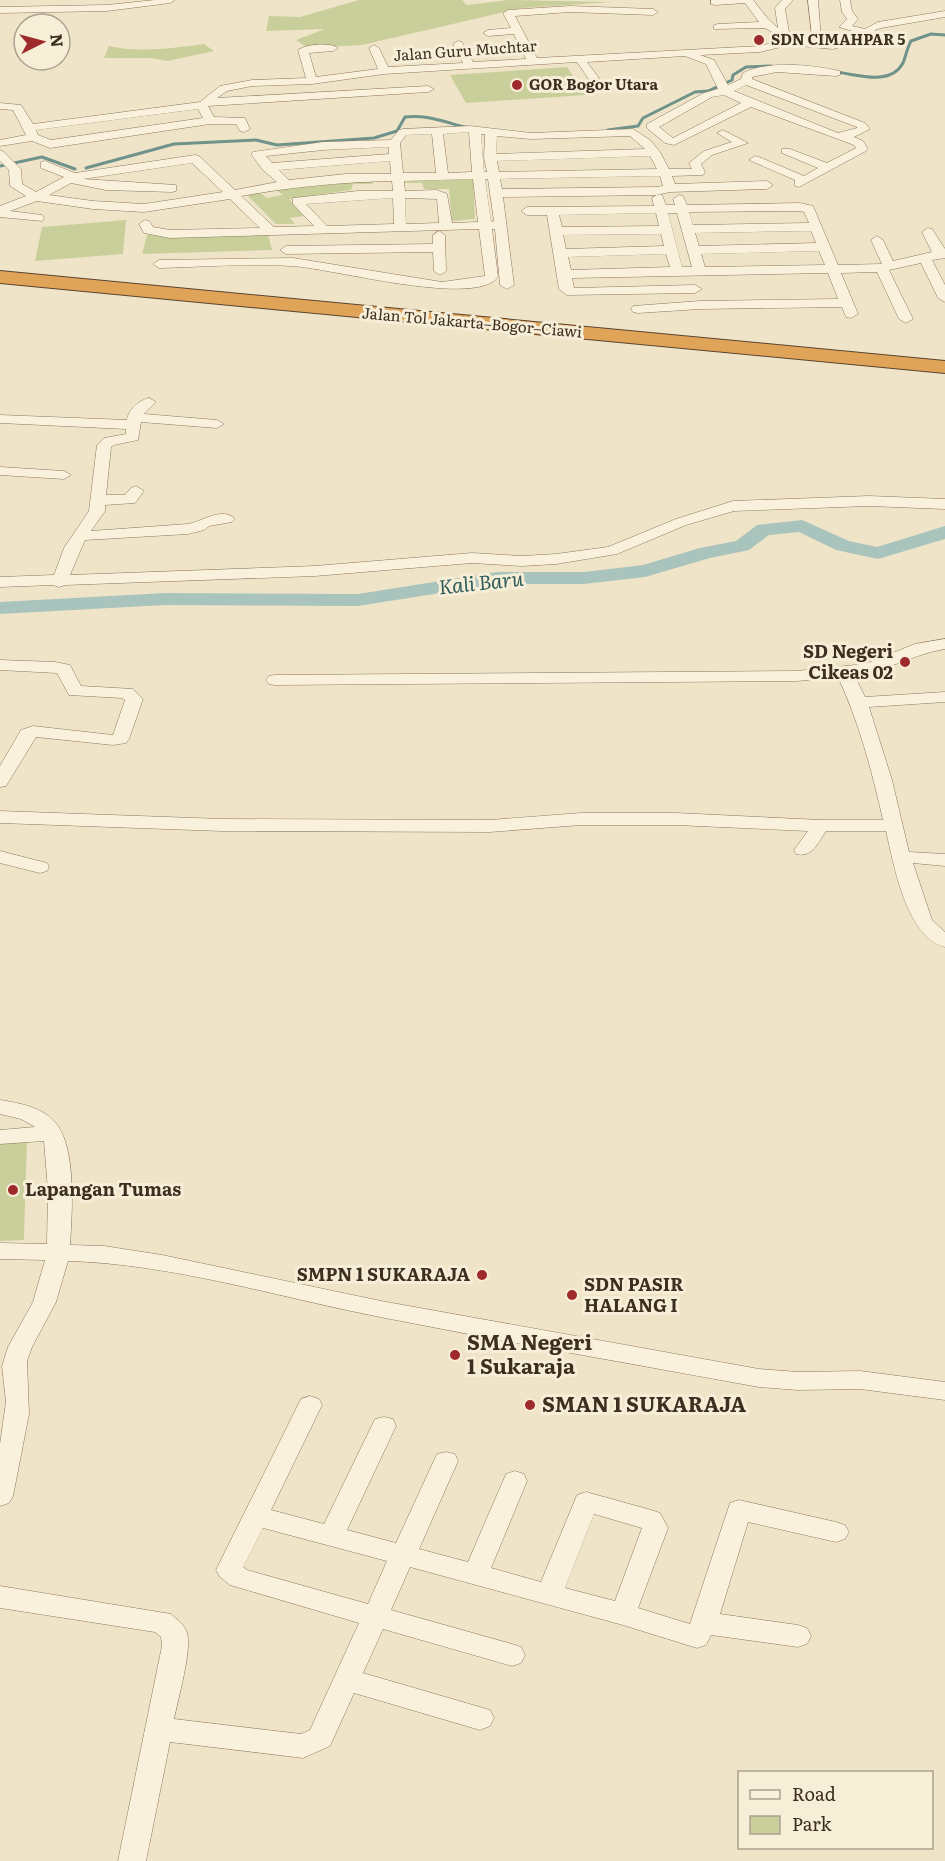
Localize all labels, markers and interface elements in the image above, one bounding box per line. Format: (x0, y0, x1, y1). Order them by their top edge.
north arrow (12, 12, 72, 72)
place label: SDN CIMAHPAR 5 (771, 27, 906, 50)
text: N (45, 32, 71, 48)
street label: Jalan Guru Muchtar (392, 33, 537, 66)
marker: SDN CIMAHPAR 5 (752, 33, 766, 47)
place label: GOR Bogor Utara (529, 72, 658, 95)
marker: GOR Bogor Utara (510, 78, 524, 92)
street label: Jalan Tol Jakarta–Bogor–Ciawi (361, 300, 583, 343)
water label: Kali Baru (437, 562, 525, 600)
place label: SD Negeri Cikeas 02 (803, 637, 893, 685)
marker: SD Negeri Cikeas 02 (898, 655, 912, 669)
place label: Lapangan Tumas (25, 1175, 181, 1202)
marker: Lapangan Tumas (6, 1183, 20, 1197)
place label: SMPN 1 SUKARAJA (297, 1260, 470, 1287)
marker: SMPN 1 SUKARAJA (475, 1268, 489, 1282)
place label: SDN PASIR HALANG I (584, 1270, 684, 1318)
marker: SDN PASIR HALANG I (565, 1288, 579, 1302)
place label: SMA Negeri 1 Sukaraja (467, 1325, 592, 1380)
marker: SMA Negeri 1 Sukaraja (448, 1348, 462, 1362)
place label: SMAN 1 SUKARAJA (542, 1387, 746, 1418)
marker: SMAN 1 SUKARAJA (523, 1398, 537, 1412)
legend (738, 1771, 933, 1849)
text: Road (792, 1780, 836, 1807)
text: Park (792, 1810, 833, 1837)

